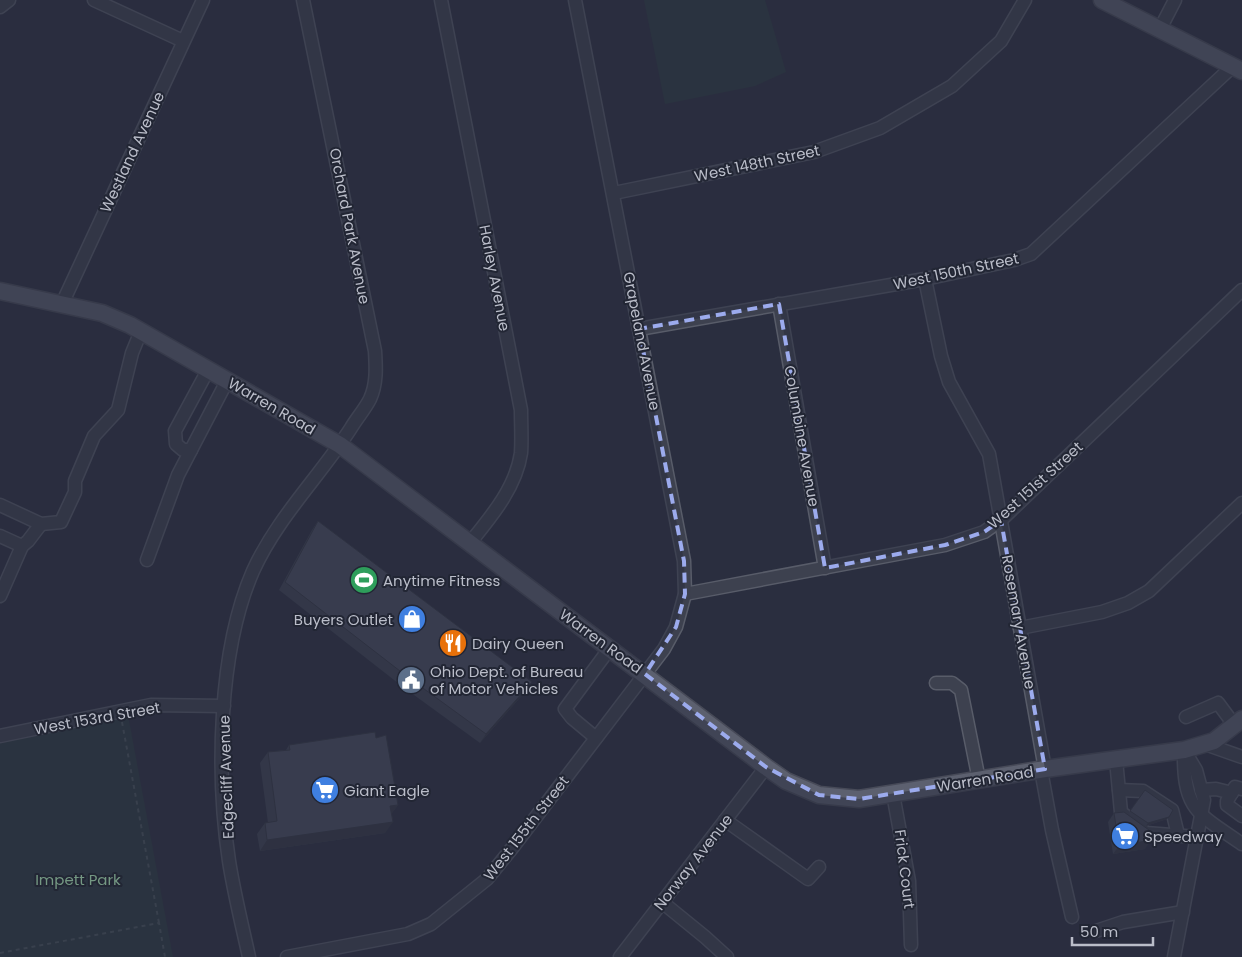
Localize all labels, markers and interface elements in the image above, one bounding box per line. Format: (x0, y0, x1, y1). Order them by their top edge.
street label: Westland Avenue (95, 88, 169, 216)
street label: West 148th Street (692, 139, 822, 187)
street label: Orchard Park Avenue (325, 146, 375, 306)
street label: Harley Avenue (474, 223, 516, 333)
street label: West 150th Street (891, 247, 1021, 295)
street label: Grapeland Avenue (618, 270, 666, 412)
street label: Columbine Avenue (779, 364, 825, 508)
street label: Warren Road (224, 372, 320, 440)
street label: West 151st Street (983, 437, 1087, 533)
street label: Rosemary Avenue (997, 553, 1041, 691)
sports icon: Anytime Fitness (349, 565, 379, 595)
place label: Anytime Fitness (383, 570, 501, 591)
shop icon: Buyers Outlet (397, 604, 427, 634)
street label: Warren Road (555, 604, 647, 678)
place label: Buyers Outlet (294, 609, 393, 630)
restaurant icon: Dairy Queen (438, 628, 468, 658)
place label: Dairy Queen (472, 633, 564, 654)
place label: Ohio Dept. of Bureau of Motor Vehicles (430, 661, 583, 699)
public building icon: Ohio Dept. of Bureau of Motor Vehicles (396, 665, 426, 695)
street label: West 153rd Street (32, 697, 162, 739)
street label: Edgecliff Avenue (213, 715, 239, 839)
street label: Warren Road (935, 761, 1035, 797)
street label: West 155th Street (478, 771, 574, 885)
supermarket icon: Giant Eagle (310, 775, 340, 805)
place label: Giant Eagle (344, 780, 430, 801)
street label: Norway Avenue (649, 809, 737, 915)
supermarket icon: Speedway (1110, 821, 1140, 851)
place label: Speedway (1144, 826, 1223, 847)
street label: Frick Court (890, 828, 920, 910)
park label: Impett Park (35, 869, 121, 890)
scale bar (1072, 914, 1153, 946)
text: 50 m (1080, 921, 1118, 942)

